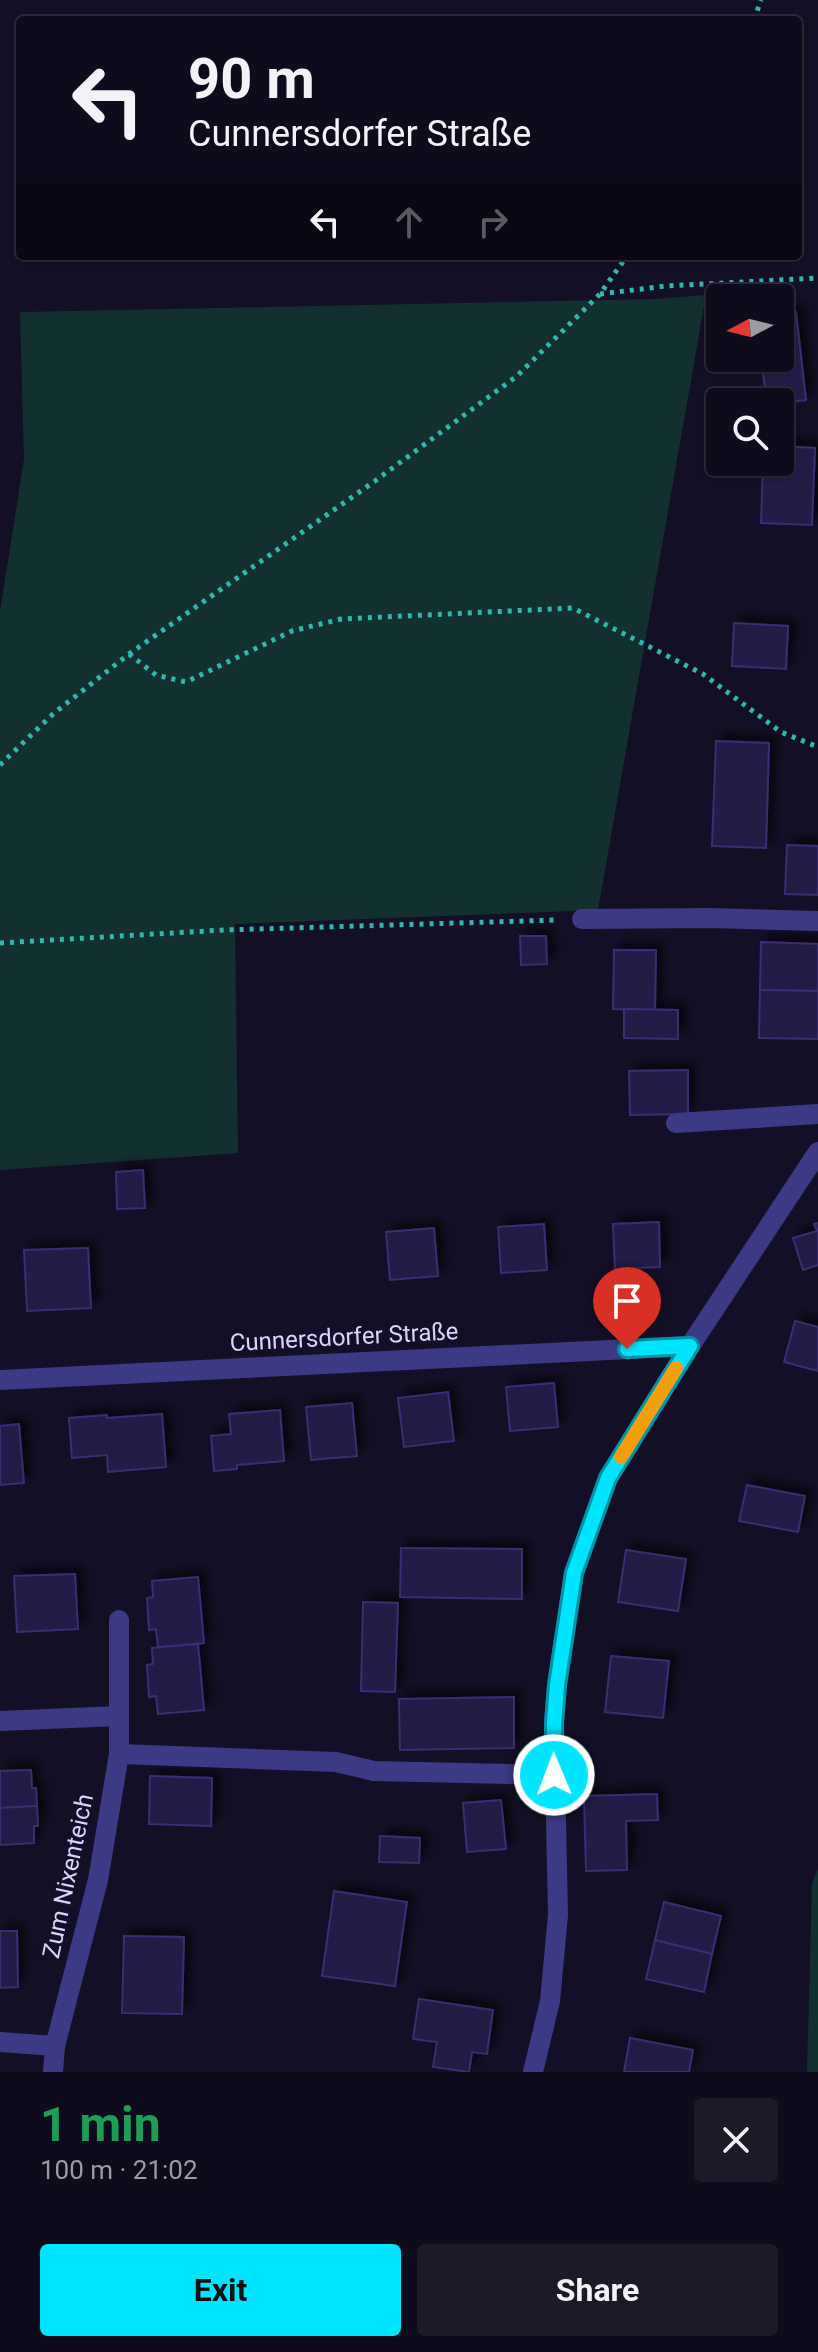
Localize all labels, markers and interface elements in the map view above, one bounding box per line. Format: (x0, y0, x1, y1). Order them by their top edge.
text: 90 m (188, 46, 315, 112)
icon: left (56, 48, 160, 152)
text: Cunnersdorfer Straße (188, 113, 531, 155)
icon: left (303, 200, 347, 244)
icon: ahead (387, 200, 431, 244)
icon: right (471, 200, 515, 244)
north arrow (706, 284, 794, 372)
map controls (706, 284, 794, 476)
button: search (706, 388, 794, 476)
pin (593, 1267, 661, 1349)
icon: arrive (605, 1279, 649, 1323)
street label: Cunnersdorfer Straße (229, 1317, 459, 1357)
position arrow (512, 1733, 596, 1817)
street label: Zum Nixenteich (37, 1791, 99, 1961)
text: 1 min (40, 2096, 161, 2153)
button: close (694, 2098, 778, 2182)
text: 100 m · 21:02 (40, 2155, 198, 2185)
button: Exit (40, 2244, 401, 2336)
button: Share (417, 2244, 778, 2336)

